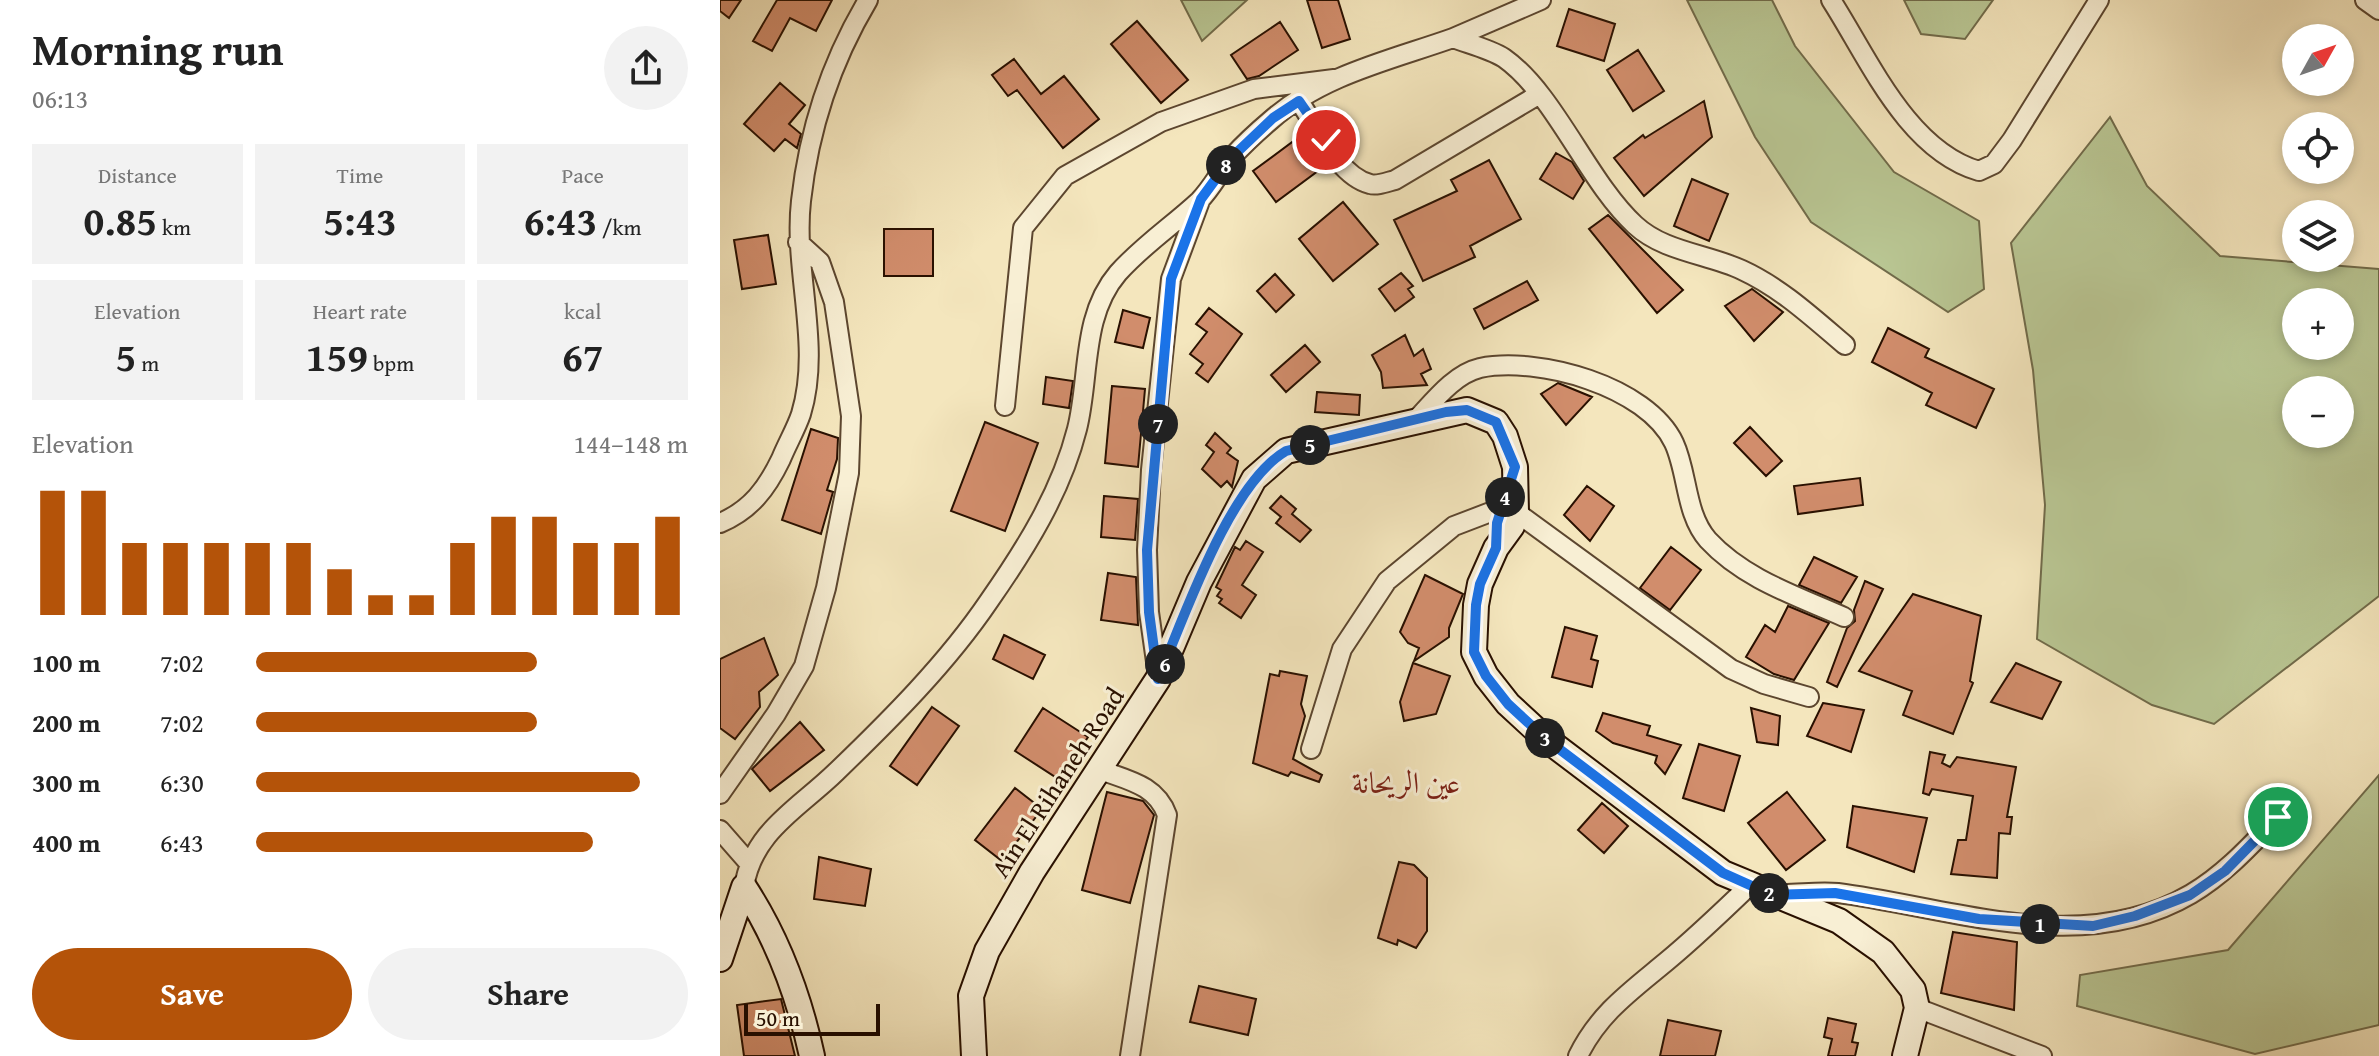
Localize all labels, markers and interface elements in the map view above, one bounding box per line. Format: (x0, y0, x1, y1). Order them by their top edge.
text: Morning run (32, 17, 283, 81)
north arrow (2282, 24, 2354, 96)
map controls (2282, 24, 2354, 448)
button: share (604, 26, 688, 110)
text: 06:13 (32, 79, 88, 118)
pin (1292, 106, 1360, 174)
button: locate (2282, 112, 2354, 184)
icon: check (1304, 118, 1348, 162)
pin: 8 (1206, 145, 1246, 185)
text: 8 (1220, 149, 1232, 181)
text: Distance (98, 159, 177, 191)
text: Time (337, 159, 383, 191)
text: Pace (562, 159, 604, 191)
text: 0.85 (84, 191, 157, 250)
text: 5:43 (323, 191, 397, 250)
text: 6:43 (524, 191, 597, 250)
button: layers (2282, 200, 2354, 272)
text: km (157, 211, 191, 243)
text: /km (597, 211, 642, 243)
button: + (2282, 288, 2354, 360)
text: Elevation (94, 295, 180, 327)
text: Heart rate (313, 295, 407, 327)
text: kcal (564, 295, 601, 327)
text: 5 (116, 327, 136, 386)
text: 159 (306, 327, 368, 386)
text: 67 (562, 327, 603, 386)
text: m (136, 347, 159, 379)
text: bpm (368, 347, 414, 379)
button: − (2282, 376, 2354, 448)
pin: 7 (1138, 404, 1178, 444)
text: 7 (1152, 408, 1164, 440)
text: Elevation (32, 424, 134, 463)
text: 144–148 m (574, 424, 688, 463)
pin: 5 (1290, 425, 1330, 465)
text: 5 (1304, 429, 1316, 461)
pin: 4 (1485, 477, 1525, 517)
text: 4 (1499, 481, 1511, 513)
text: 100 m (32, 643, 100, 682)
text: 7:02 (160, 643, 204, 682)
pin: 6 (1145, 644, 1185, 684)
text: 6 (1159, 648, 1171, 680)
street label: Ain El Rihaneh Road (981, 679, 1133, 885)
text: 200 m (32, 703, 100, 742)
text: 7:02 (160, 703, 204, 742)
pin: 3 (1525, 718, 1565, 758)
text: 3 (1539, 722, 1551, 754)
district label: عين الريحانة (1352, 760, 1460, 804)
text: 300 m (32, 763, 100, 802)
text: 6:30 (160, 763, 204, 802)
pin (2244, 783, 2312, 851)
icon: arrive (2256, 795, 2300, 839)
text: 400 m (32, 823, 100, 862)
text: 6:43 (160, 823, 204, 862)
pin: 2 (1749, 873, 1789, 913)
text: 2 (1763, 877, 1775, 909)
pin: 1 (2020, 904, 2060, 944)
text: 1 (2034, 908, 2046, 940)
button: Save (32, 948, 352, 1040)
button: Share (368, 948, 688, 1040)
scale bar (744, 1000, 880, 1036)
text: 50 m (756, 1002, 800, 1034)

